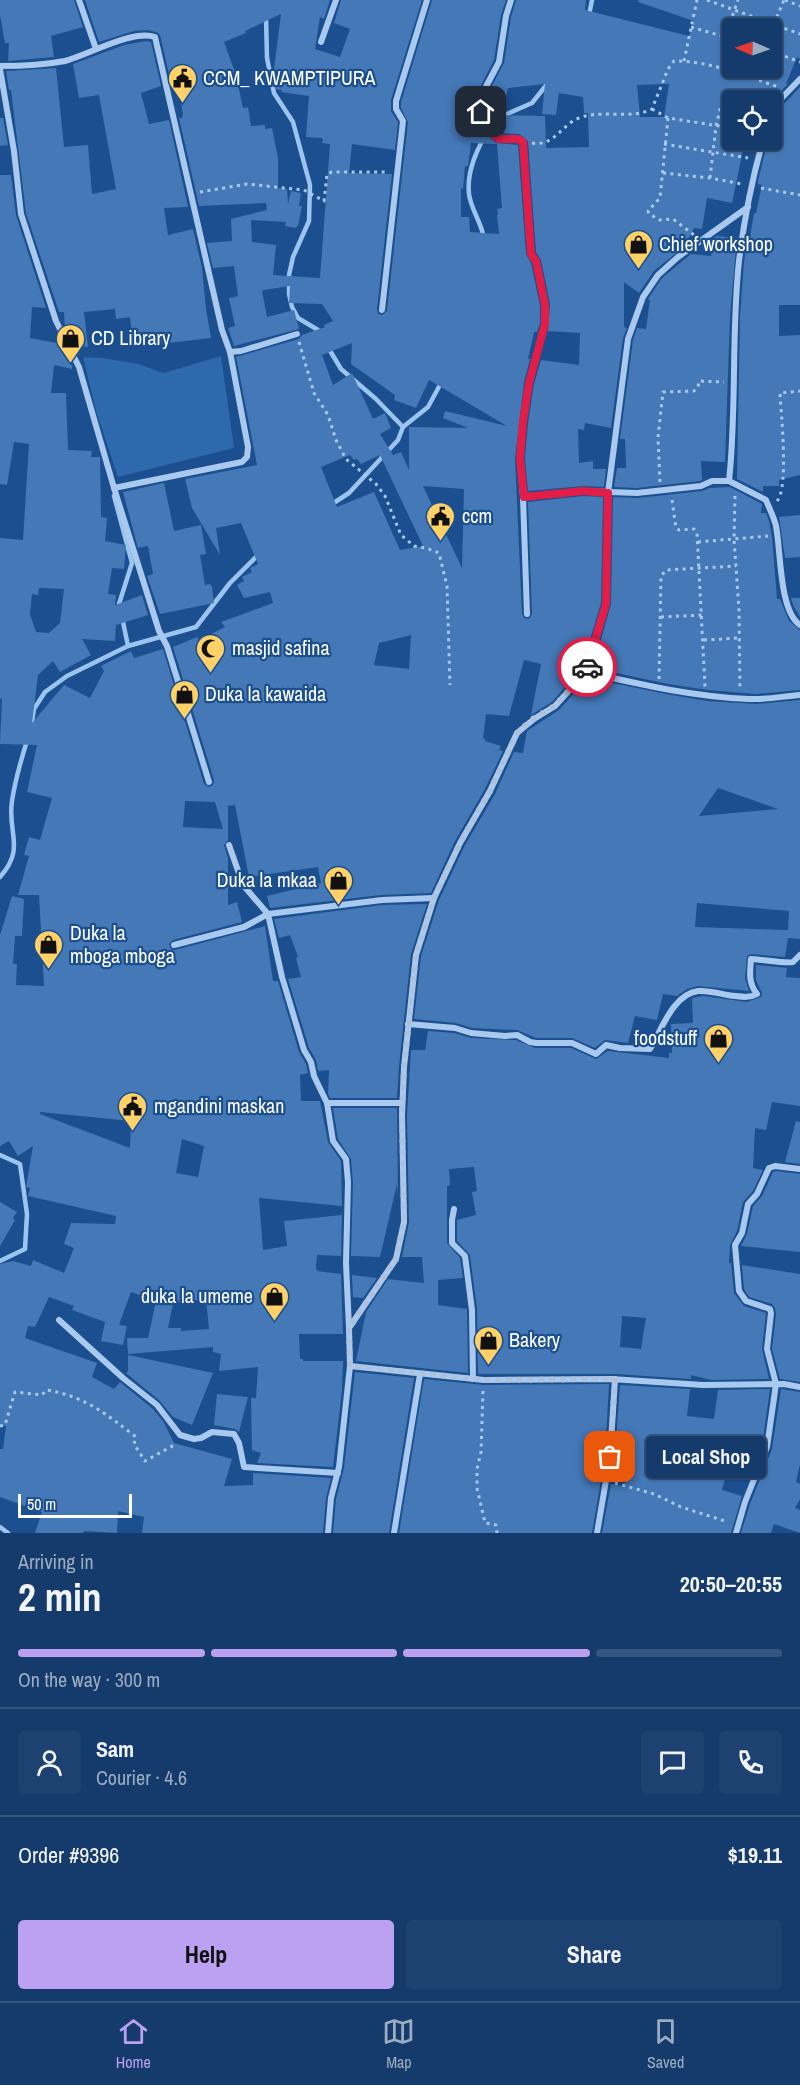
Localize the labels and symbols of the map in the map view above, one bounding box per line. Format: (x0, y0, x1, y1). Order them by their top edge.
north arrow (722, 18, 782, 78)
public building icon: CCM_ KWAMPTIPURA (166, 62, 198, 104)
place label: CCM_ KWAMPTIPURA (203, 64, 376, 91)
pin (455, 86, 506, 137)
shop icon: Chief workshop (622, 228, 654, 270)
place label: Chief workshop (659, 230, 773, 257)
shop icon: CD Library (54, 322, 86, 364)
place label: CD Library (91, 324, 171, 351)
public building icon: ccm (425, 500, 457, 542)
place label: ccm (462, 502, 492, 529)
mosque icon: masjid safina (195, 632, 227, 674)
place label: masjid safina (232, 634, 330, 661)
courier (557, 637, 617, 697)
shop icon: Duka la kawaida (168, 678, 200, 720)
place label: Duka la kawaida (205, 680, 326, 707)
shop icon: Duka la mkaa (322, 864, 354, 906)
place label: Duka la mkaa (217, 866, 317, 893)
place label: Duka la mboga mboga (70, 919, 175, 969)
shop icon: Duka la mboga mboga (33, 928, 65, 970)
shop icon: foodstuff (702, 1022, 734, 1064)
place label: foodstuff (634, 1024, 697, 1051)
public building icon: mgandini maskan (117, 1090, 149, 1132)
place label: mgandini maskan (154, 1092, 284, 1119)
shop icon: duka la umeme (258, 1280, 290, 1322)
place label: duka la umeme (141, 1282, 253, 1309)
shop icon: Bakery (472, 1324, 504, 1366)
place label: Bakery (509, 1326, 561, 1353)
pin (584, 1431, 635, 1482)
callout: Local Shop (646, 1436, 766, 1478)
scale bar (18, 1491, 132, 1518)

